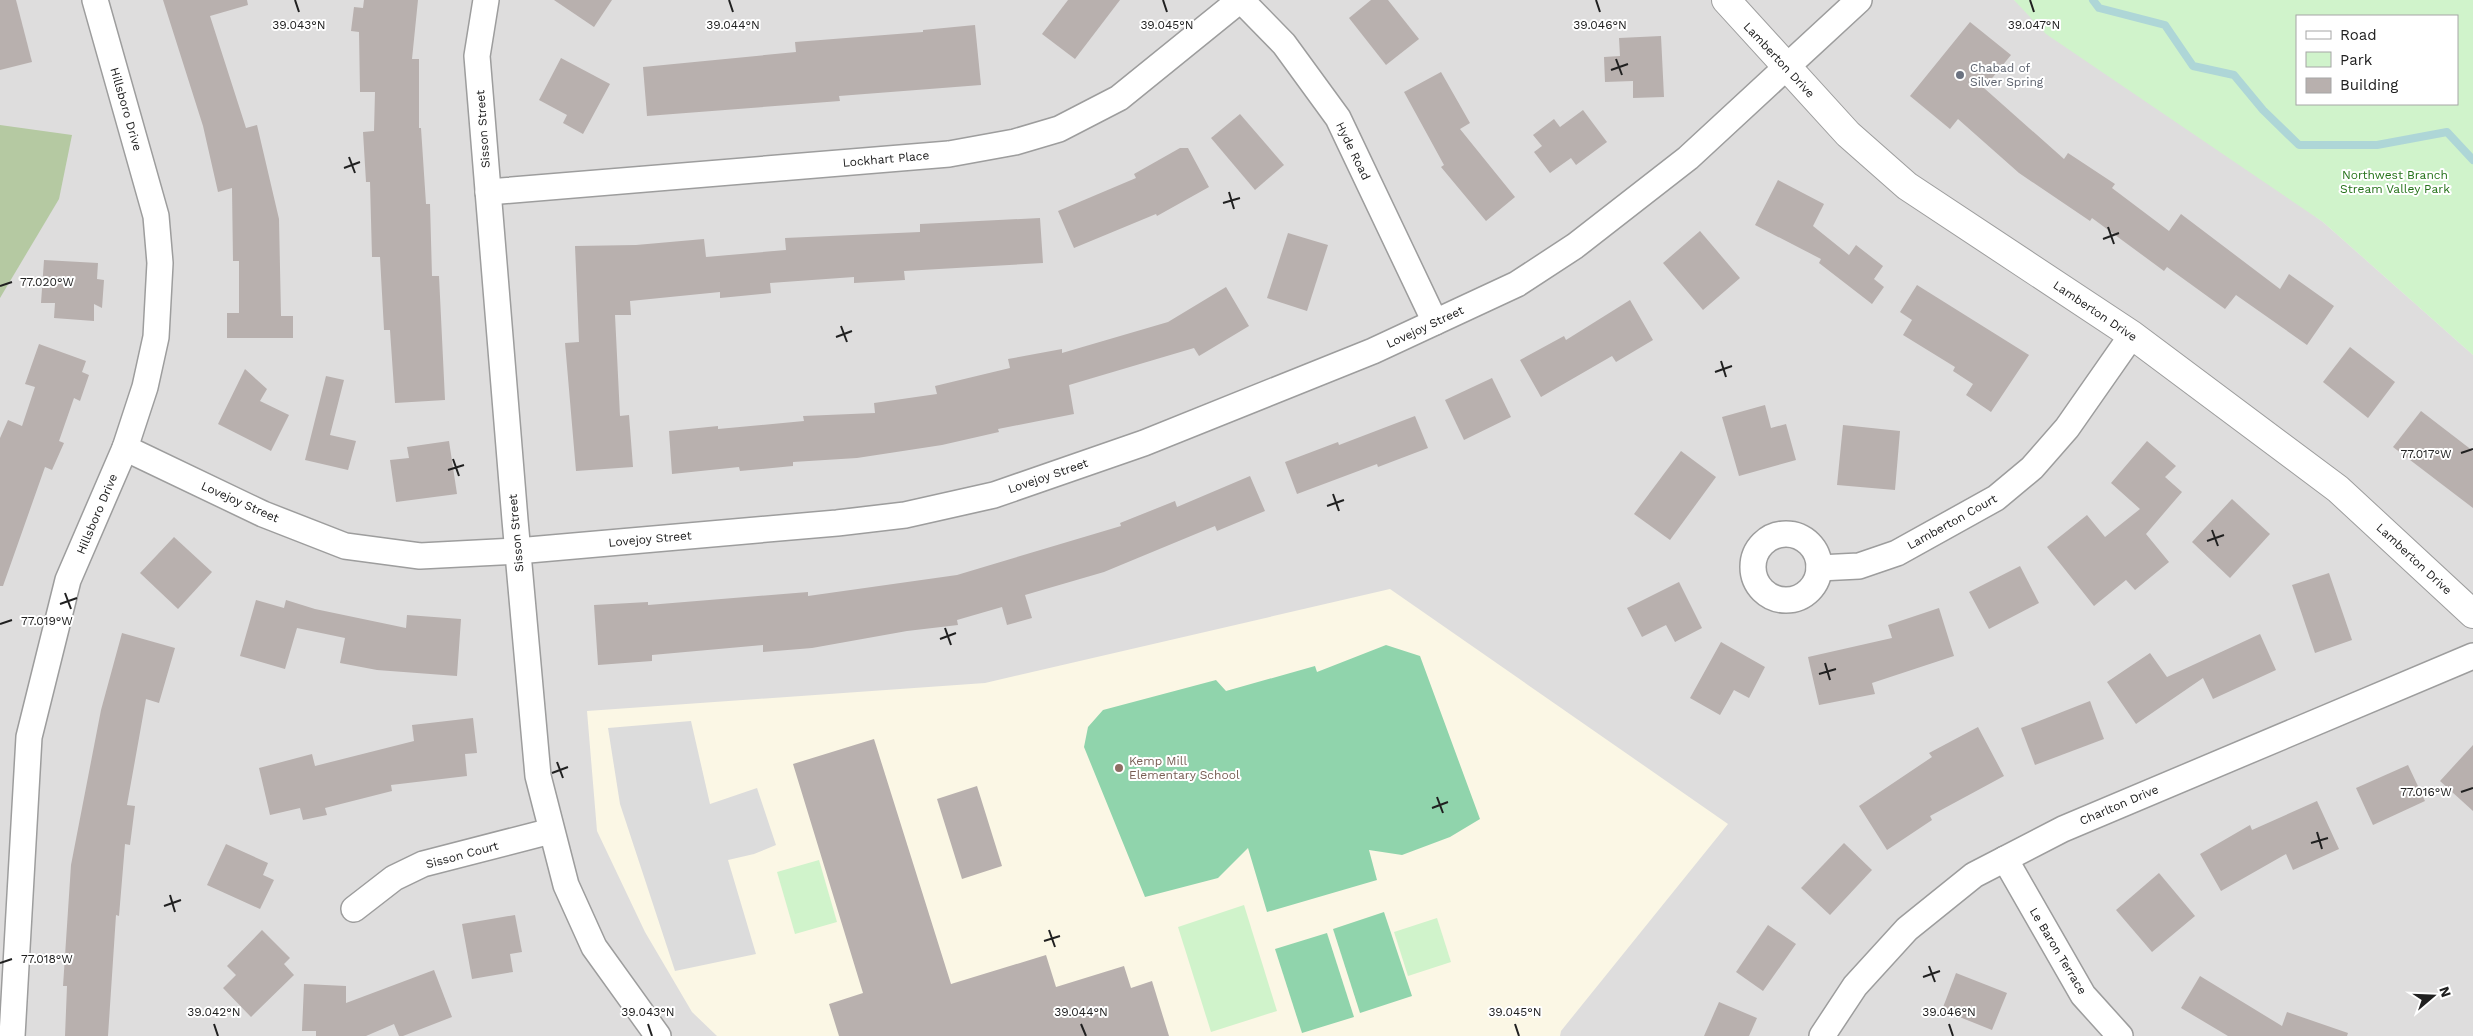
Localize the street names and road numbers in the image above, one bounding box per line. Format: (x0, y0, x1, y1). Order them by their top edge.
street label: Lamberton Drive (1740, 19, 1818, 101)
street label: Hillsboro Drive (107, 66, 145, 152)
street label: Sisson Street (473, 89, 493, 169)
street label: Hyde Road (1333, 120, 1373, 182)
street label: Lockhart Place (842, 148, 930, 170)
street label: Lamberton Drive (2050, 278, 2140, 344)
street label: Lovejoy Street (1384, 303, 1466, 351)
street label: Lovejoy Street (1006, 456, 1090, 496)
street label: Hillsboro Drive (74, 472, 120, 556)
street label: Lovejoy Street (199, 479, 281, 525)
street label: Lamberton Court (1905, 492, 1999, 552)
street label: Sisson Street (506, 493, 526, 573)
street label: Lamberton Drive (2373, 520, 2455, 598)
street label: Lovejoy Street (608, 528, 692, 550)
street label: Charlton Drive (2077, 782, 2161, 828)
street label: Sisson Court (424, 839, 500, 871)
street label: Le Baron Terrace (2027, 905, 2089, 997)

